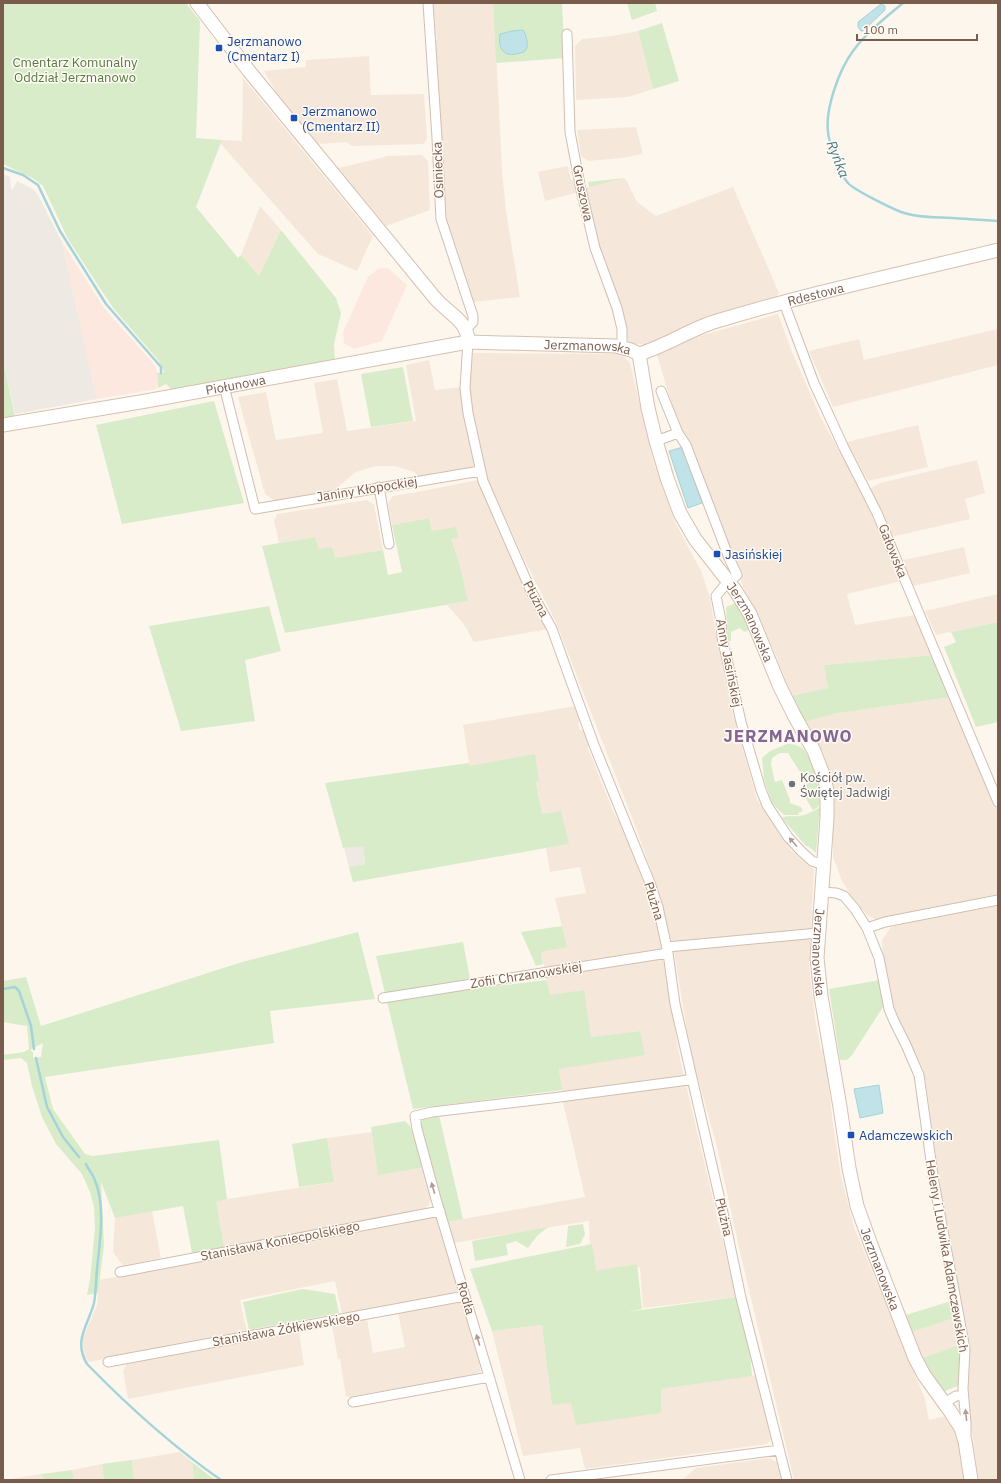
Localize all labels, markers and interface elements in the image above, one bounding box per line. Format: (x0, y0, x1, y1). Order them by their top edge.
scale bar (857, 16, 977, 42)
text: 100 m (863, 22, 898, 37)
place label: Jerzmanowo (Cmentarz I) (227, 33, 302, 65)
marker: Jerzmanowo (Cmentarz I) (214, 43, 224, 53)
park label: Cmentarz Komunalny Oddział Jerzmanowo (13, 54, 138, 86)
place label: Jerzmanowo (Cmentarz II) (302, 103, 380, 135)
marker: Jerzmanowo (Cmentarz II) (289, 113, 299, 123)
water label: Ryńka (822, 138, 854, 180)
street label: Osiniecka (429, 141, 447, 199)
street label: Gruszowa (569, 163, 597, 223)
street label: Rdestowa (786, 279, 846, 309)
street label: Jerzmanowska (544, 336, 633, 358)
street label: Piołunowa (204, 371, 267, 398)
street label: Janiny Kłopockiej (315, 473, 419, 505)
street label: Gałowska (874, 521, 912, 581)
place label: Jasińskiej (725, 546, 782, 563)
marker: Jasińskiej (712, 549, 722, 559)
street label: Płużna (519, 578, 553, 620)
street label: Jerzmanowska (723, 578, 777, 664)
street label: Anny Jasińskiej (712, 617, 746, 709)
district label: JERZMANOWO (723, 725, 853, 747)
place label: Kościół pw. Świętej Jadwigi (800, 769, 890, 801)
marker: Kościół pw. Świętej Jadwigi (787, 779, 797, 789)
one-way arrow (789, 838, 798, 847)
street label: Płużna (640, 880, 668, 922)
street label: Jerzmanowska (808, 908, 829, 997)
street label: Zofii Chrzanowskiej (469, 958, 583, 992)
place label: Adamczewskich (859, 1127, 953, 1144)
marker: Adamczewskich (846, 1130, 856, 1140)
street label: Heleny i Ludwika Adamczewskich (922, 1158, 972, 1354)
one-way arrow (430, 1182, 436, 1194)
street label: Płużna (711, 1196, 737, 1238)
street label: Stanisława Koniecpolskiego (199, 1217, 361, 1265)
street label: Jerzmanowska (857, 1225, 904, 1313)
street label: Rodła (453, 1280, 479, 1316)
street label: Stanisława Żółkiewskiego (211, 1308, 361, 1350)
one-way arrow (475, 1333, 481, 1345)
one-way arrow (962, 1409, 969, 1421)

